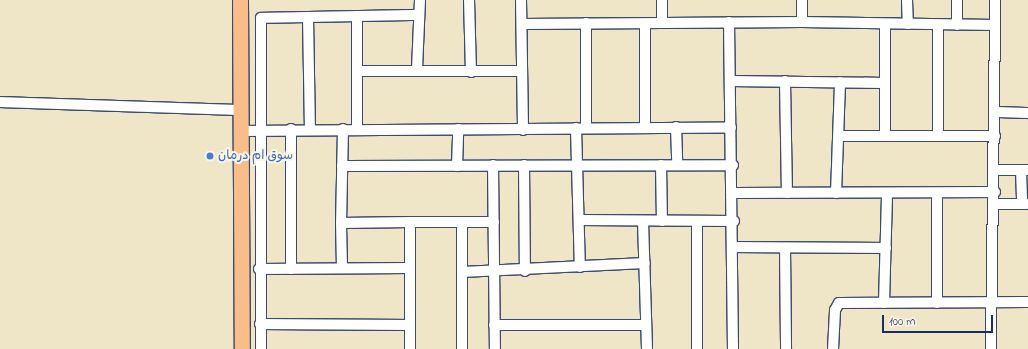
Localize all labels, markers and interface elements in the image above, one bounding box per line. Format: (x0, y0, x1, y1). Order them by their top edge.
place label: سوق ام درمان (218, 148, 293, 164)
marker: سوق ام درمان (205, 151, 215, 161)
scale bar (884, 307, 995, 333)
text: 100 m (889, 313, 916, 331)

